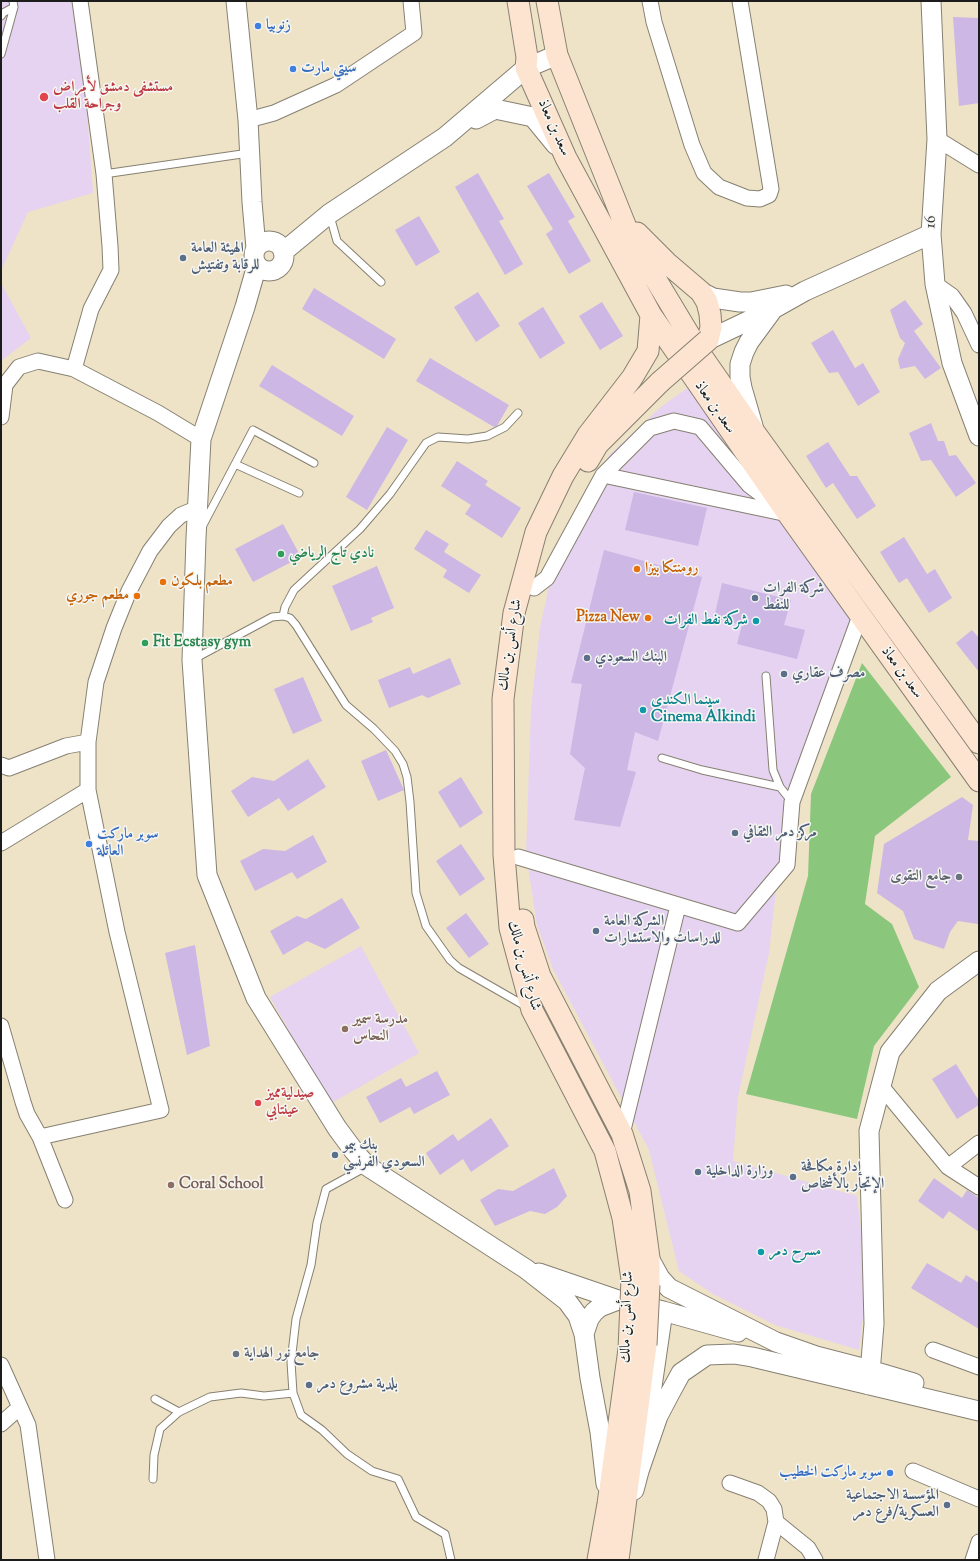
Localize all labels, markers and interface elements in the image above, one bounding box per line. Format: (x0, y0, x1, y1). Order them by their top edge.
place label: زنوبيا (266, 17, 291, 35)
marker: زنوبيا (253, 21, 263, 31)
place label: سيتي مارت (301, 60, 356, 78)
marker: سيتي مارت (288, 64, 298, 74)
place label: مستشفى دمشق لأمراض وجراحة القلب (53, 79, 173, 114)
marker: مستشفى دمشق لأمراض وجراحة القلب (38, 91, 50, 103)
street label: سعد بن معاذ (533, 97, 573, 159)
street label: 16 (923, 215, 941, 229)
place label: الهيئة العامة للرقابة وتفتيش (191, 240, 259, 275)
marker: الهيئة العامة للرقابة وتفتيش (178, 253, 188, 263)
street label: سعد بن معاذ (689, 378, 739, 438)
place label: نادي تاج الرياضي (289, 545, 374, 563)
marker: نادي تاج الرياضي (276, 549, 286, 559)
place label: رومنتكا بيزا (645, 560, 698, 578)
marker: رومنتكا بيزا (632, 564, 642, 574)
place label: مطعم بلكون (171, 573, 233, 591)
marker: مطعم بلكون (158, 577, 168, 587)
place label: شركة الفرات للنفط (763, 580, 824, 615)
place label: مطعم جوري (66, 587, 129, 605)
marker: مطعم جوري (132, 591, 142, 601)
marker: شركة الفرات للنفط (750, 593, 760, 603)
street label: شارع أنس بن مالك (495, 598, 527, 692)
place label: Pizza New (576, 609, 640, 627)
place label: شركة نفط الفرات (664, 612, 748, 630)
marker: Pizza New (643, 613, 653, 623)
marker: شركة نفط الفرات (751, 616, 761, 626)
place label: Fit Ecstasy gym (153, 634, 251, 652)
marker: Fit Ecstasy gym (140, 638, 150, 648)
street label: سعد بن معاذ (876, 643, 926, 703)
place label: البنك السعودي (595, 649, 667, 667)
marker: البنك السعودي (582, 653, 592, 663)
place label: مصرف عقاري (792, 665, 865, 683)
marker: مصرف عقاري (779, 669, 789, 679)
place label: سينما الكندي Cinema Alkindi (651, 692, 756, 727)
marker: سينما الكندي Cinema Alkindi (638, 705, 648, 715)
place label: مركز دمر الثقافي (743, 824, 817, 842)
place label: سوبر ماركت العائلة (97, 826, 159, 861)
marker: مركز دمر الثقافي (730, 828, 740, 838)
marker: سوبر ماركت العائلة (84, 839, 94, 849)
place label: جامع التقوى (890, 868, 951, 886)
marker: جامع التقوى (954, 872, 964, 882)
place label: الشركة العامة للدراسات والاستشارات (604, 913, 721, 948)
street label: شارع أنس بن مالك (502, 919, 544, 1013)
marker: الشركة العامة للدراسات والاستشارات (591, 926, 601, 936)
place label: مدرسة سمير النحاس (353, 1011, 408, 1046)
marker: مدرسة سمير النحاس (340, 1024, 350, 1034)
place label: صيدليةمميز عينتابي (266, 1085, 314, 1120)
marker: صيدليةمميز عينتابي (253, 1098, 263, 1108)
place label: بنك بيمو السعودي الفرنسي (343, 1137, 425, 1172)
marker: بنك بيمو السعودي الفرنسي (330, 1150, 340, 1160)
place label: إدارة مكافحة الإتجار بالأشخاص (801, 1159, 884, 1194)
place label: وزارة الداخلية (706, 1163, 773, 1181)
marker: وزارة الداخلية (693, 1167, 703, 1177)
marker: إدارة مكافحة الإتجار بالأشخاص (788, 1172, 798, 1182)
place label: Coral School (179, 1176, 264, 1194)
marker: Coral School (166, 1180, 176, 1190)
place label: مسرح دمر (769, 1243, 821, 1261)
marker: مسرح دمر (756, 1247, 766, 1257)
street label: شارع أنس بن مالك (617, 1271, 639, 1363)
place label: جامع نور الهداية (244, 1345, 319, 1363)
marker: جامع نور الهداية (231, 1349, 241, 1359)
place label: بلدية مشروع دمر (317, 1376, 398, 1394)
marker: بلدية مشروع دمر (304, 1380, 314, 1390)
place label: سوبر ماركت الخطيب (779, 1464, 882, 1482)
marker: سوبر ماركت الخطيب (885, 1468, 895, 1478)
place label: المؤسسة الاجتماعية العسكرية/فرع دمر (846, 1487, 939, 1522)
marker: المؤسسة الاجتماعية العسكرية/فرع دمر (942, 1500, 952, 1510)

